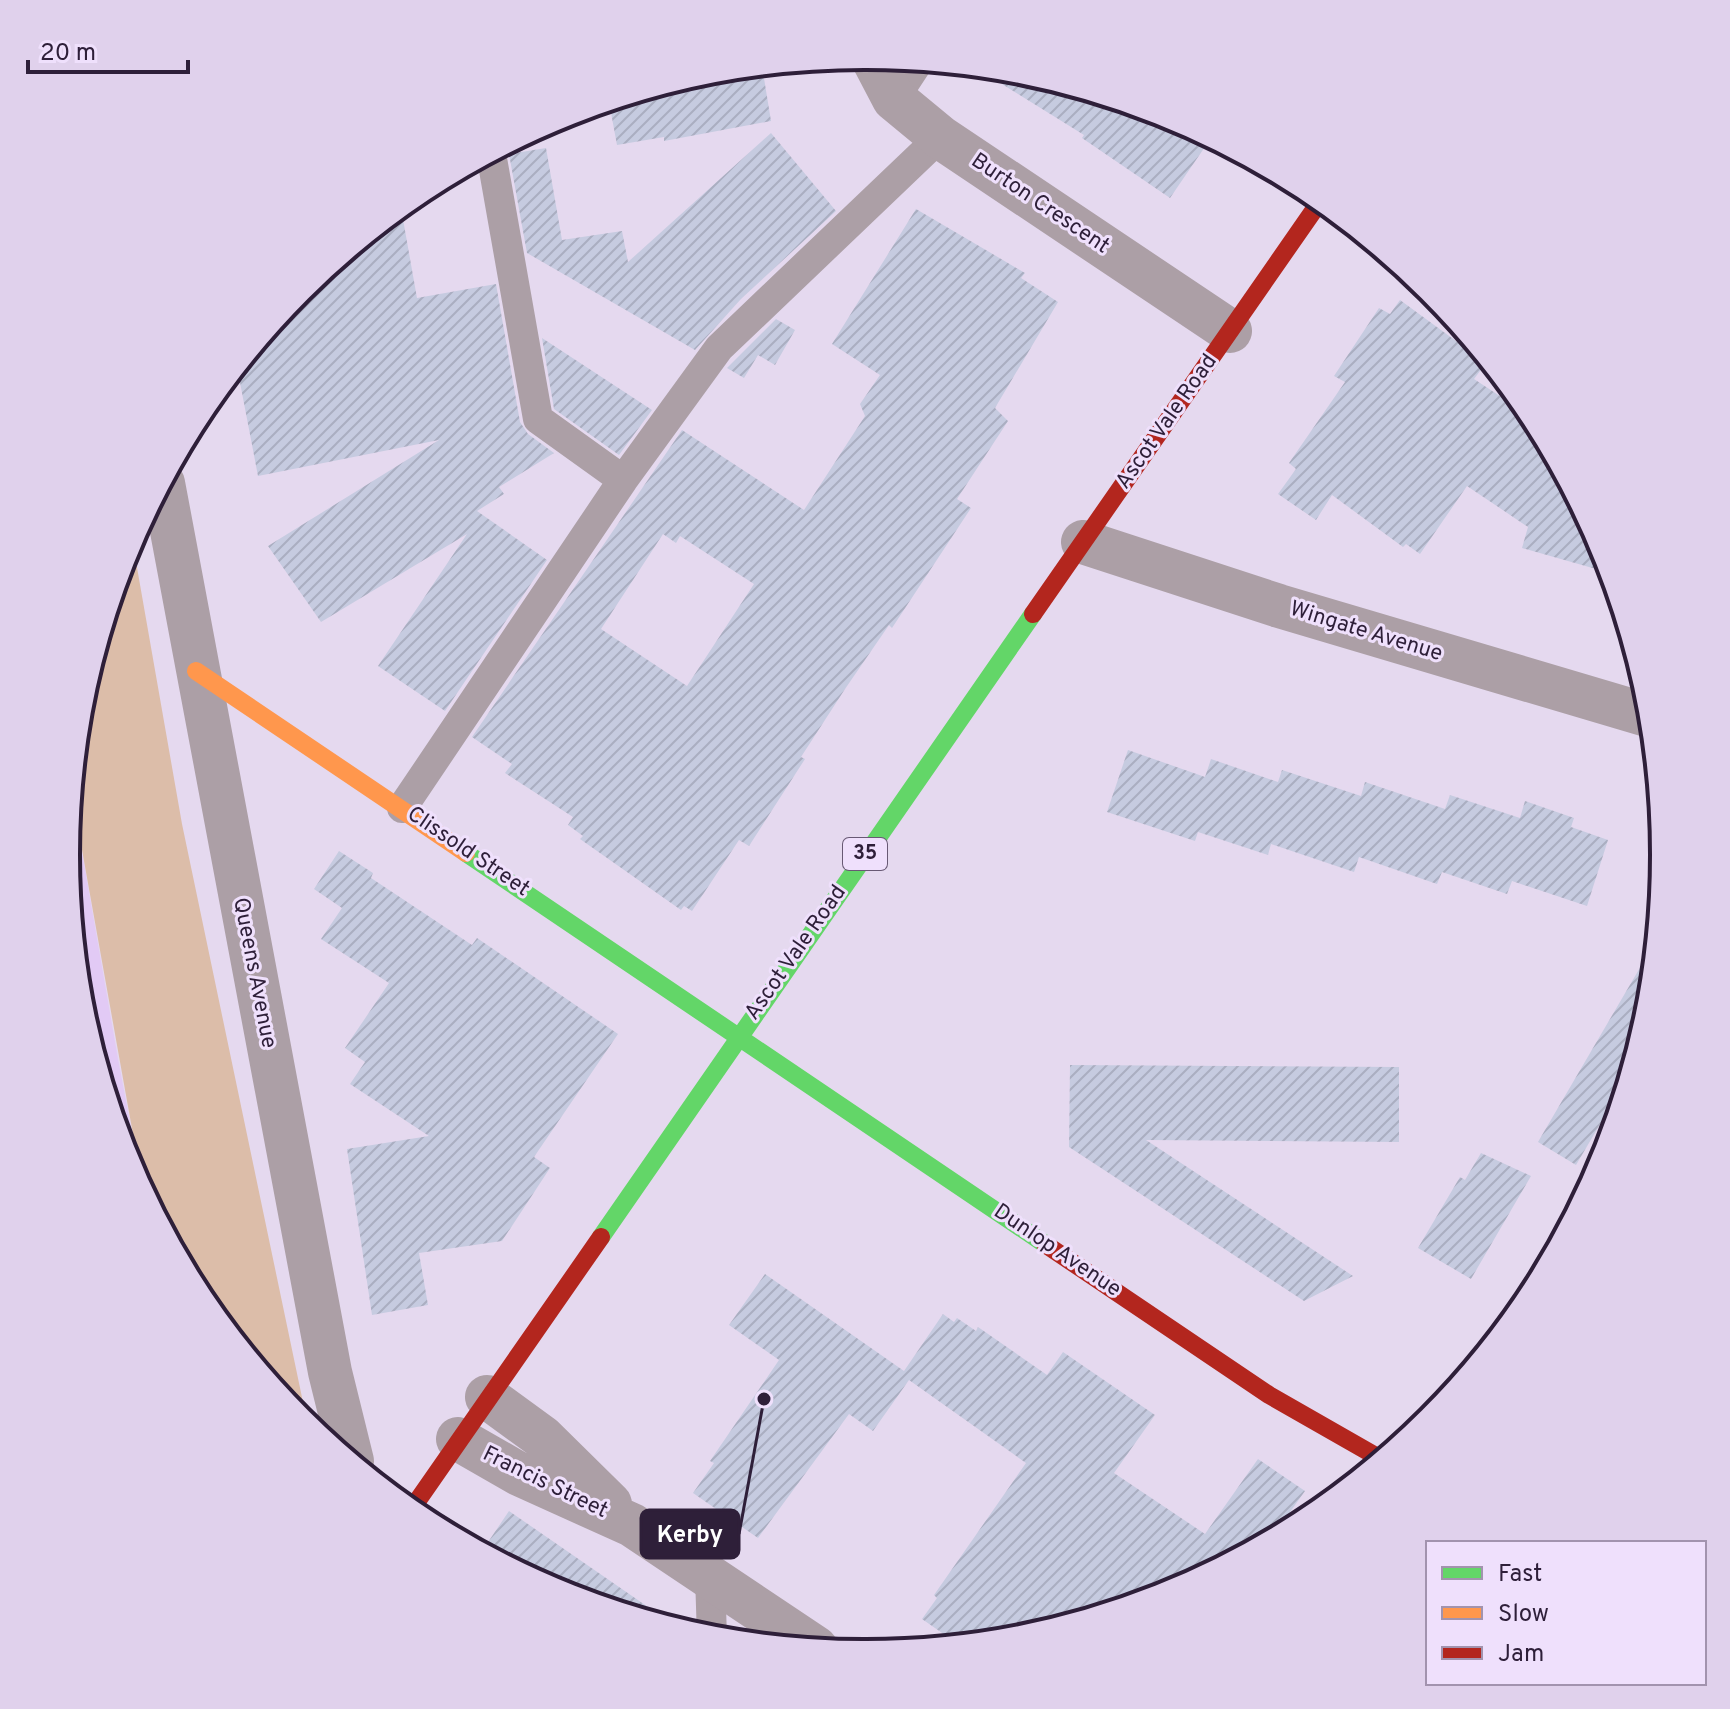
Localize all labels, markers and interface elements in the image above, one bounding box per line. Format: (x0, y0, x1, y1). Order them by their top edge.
scale bar (28, 24, 188, 74)
text: 20 m (40, 39, 96, 69)
street label: Burton Crescent (966, 148, 1114, 260)
street label: Ascot Vale Road (1110, 349, 1224, 495)
street label: Wingate Avenue (1286, 596, 1446, 668)
street label: Clissold Street (402, 801, 534, 903)
road number: 35 (843, 838, 887, 870)
street label: Ascot Vale Road (739, 880, 853, 1026)
street label: Queens Avenue (226, 895, 282, 1051)
street label: Dunlop Avenue (988, 1198, 1126, 1304)
street label: Francis Street (478, 1441, 612, 1525)
callout: Kerby (641, 1510, 739, 1558)
text: Kerby (657, 1521, 723, 1551)
legend (1426, 1541, 1706, 1685)
text: Fast (1498, 1560, 1542, 1590)
text: Slow (1498, 1600, 1549, 1630)
text: Jam (1498, 1640, 1544, 1670)

